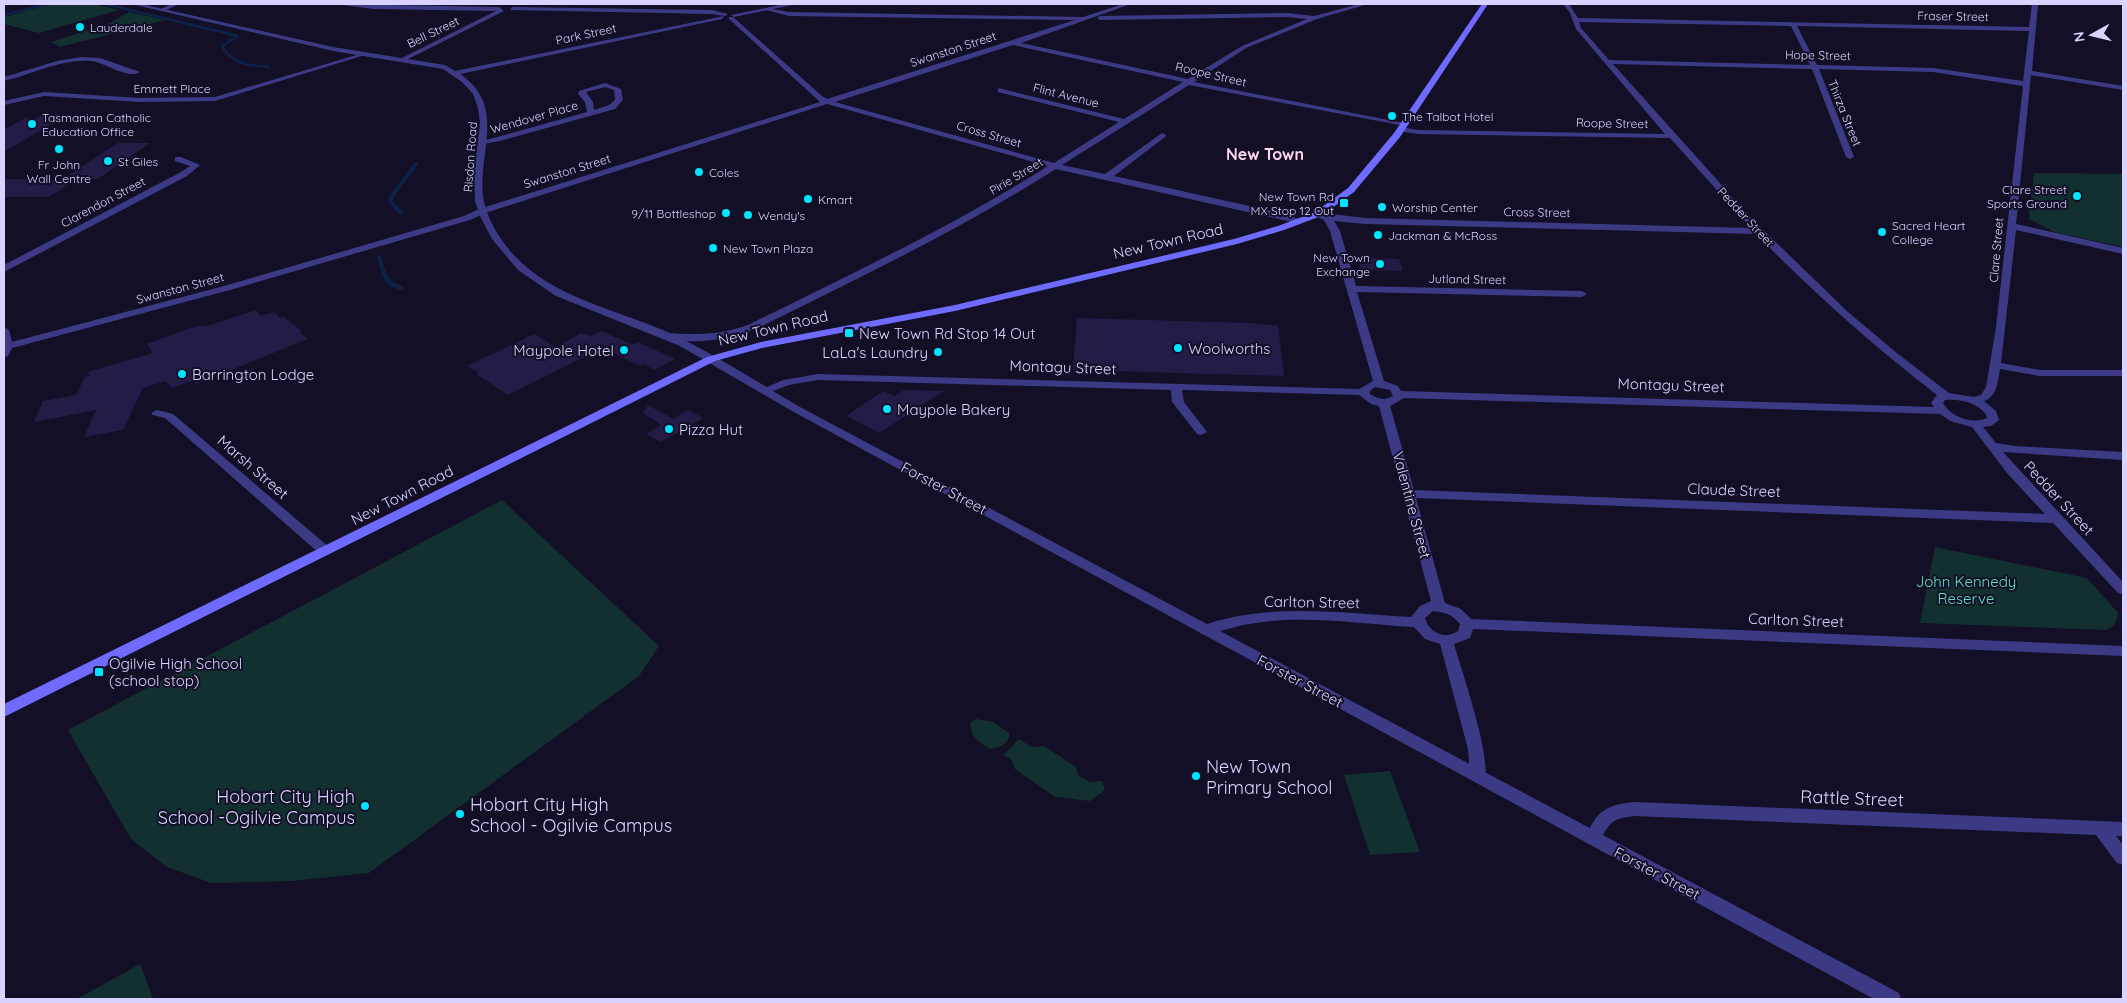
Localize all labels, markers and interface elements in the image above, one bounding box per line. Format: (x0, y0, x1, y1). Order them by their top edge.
street label: Fraser Street (1917, 8, 1989, 24)
north arrow (2067, 10, 2117, 60)
street label: Bell Street (404, 13, 462, 51)
place label: Lauderdale (90, 20, 153, 35)
street label: Park Street (554, 20, 618, 48)
marker: Lauderdale (74, 21, 86, 33)
street label: Swanston Street (908, 28, 998, 70)
text: N (2069, 30, 2089, 43)
street label: Hope Street (1785, 47, 1851, 63)
street label: Roope Street (1174, 59, 1248, 89)
street label: Thirza Street (1825, 78, 1865, 148)
street label: Flint Avenue (1031, 80, 1101, 110)
street label: Emmett Place (133, 81, 211, 96)
street label: Wendover Place (488, 97, 580, 137)
place label: The Talbot Hotel (1402, 109, 1494, 124)
place label: Tasmanian Catholic Education Office (42, 110, 151, 139)
marker: The Talbot Hotel (1386, 110, 1398, 122)
street label: Roope Street (1576, 115, 1648, 131)
marker: Tasmanian Catholic Education Office (26, 118, 38, 130)
street label: Cross Street (955, 118, 1023, 150)
street label: Risdon Road (460, 121, 480, 193)
marker: Fr John Wall Centre (53, 143, 65, 155)
district label: New Town (1226, 144, 1304, 164)
street label: Swanston Street (522, 151, 612, 191)
place label: St Giles (118, 154, 158, 169)
street label: Pirie Street (987, 154, 1045, 198)
marker: St Giles (102, 155, 114, 167)
place label: Fr John Wall Centre (27, 157, 91, 186)
place label: Coles (709, 165, 740, 180)
marker: Coles (693, 166, 705, 178)
street label: Clarendon Street (58, 173, 148, 231)
place label: Clare Street Sports Ground (1987, 182, 2067, 211)
street label: Pedder Street (1715, 184, 1777, 250)
place label: New Town Rd MX Stop 12 Out (1251, 189, 1334, 218)
marker: Clare Street Sports Ground (2071, 190, 2083, 202)
place label: Kmart (818, 192, 853, 207)
marker: Kmart (802, 193, 814, 205)
marker: New Town Rd MX Stop 12 Out (1338, 197, 1350, 209)
place label: Worship Center (1392, 200, 1478, 215)
marker: Worship Center (1376, 201, 1388, 213)
street label: Cross Street (1503, 204, 1571, 220)
place label: 9/11 Bottleshop (631, 206, 716, 221)
marker: 9/11 Bottleshop (720, 207, 732, 219)
place label: Wendy's (758, 208, 806, 223)
marker: Wendy's (742, 209, 754, 221)
street label: Clare Street (1986, 217, 2006, 283)
place label: Sacred Heart College (1892, 218, 1965, 247)
street label: New Town Road (1111, 219, 1225, 263)
marker: Sacred Heart College (1876, 226, 1888, 238)
place label: Jackman & McRoss (1388, 228, 1498, 243)
marker: Jackman & McRoss (1372, 229, 1384, 241)
place label: New Town Plaza (723, 241, 813, 256)
marker: New Town Plaza (707, 242, 719, 254)
place label: New Town Exchange (1313, 250, 1370, 279)
marker: New Town Exchange (1374, 258, 1386, 270)
street label: Swanston Street (135, 269, 225, 307)
street label: Jutland Street (1428, 271, 1506, 287)
street label: New Town Road (716, 306, 830, 350)
place label: New Town Rd Stop 14 Out (859, 324, 1035, 343)
marker: New Town Rd Stop 14 Out (843, 327, 855, 339)
place label: Woolworths (1188, 339, 1270, 358)
place label: Maypole Hotel (513, 341, 614, 360)
marker: Woolworths (1172, 342, 1184, 354)
place label: LaLa's Laundry (822, 343, 928, 362)
marker: Maypole Hotel (618, 344, 630, 356)
marker: LaLa's Laundry (932, 346, 944, 358)
street label: Montagu Street (1009, 356, 1117, 378)
place label: Barrington Lodge (192, 365, 314, 384)
marker: Barrington Lodge (176, 368, 188, 380)
street label: Montagu Street (1617, 374, 1725, 396)
place label: Maypole Bakery (897, 400, 1010, 419)
marker: Maypole Bakery (881, 403, 893, 415)
place label: Pizza Hut (679, 420, 743, 439)
marker: Pizza Hut (663, 423, 675, 435)
street label: Marsh Street (214, 431, 292, 503)
street label: Valentine Street (1389, 449, 1435, 561)
street label: Forster Street (898, 457, 990, 519)
street label: Pedder Street (2020, 457, 2098, 539)
street label: New Town Road (348, 461, 456, 529)
street label: Claude Street (1687, 479, 1781, 501)
park label: John Kennedy Reserve (1916, 572, 2016, 608)
street label: Carlton Street (1264, 592, 1360, 612)
street label: Carlton Street (1748, 609, 1844, 631)
street label: Forster Street (1254, 650, 1346, 712)
place label: Ogilvie High School (school stop) (109, 654, 242, 690)
marker: Ogilvie High School (school stop) (93, 666, 105, 678)
place label: New Town Primary School (1206, 755, 1332, 799)
marker: New Town Primary School (1190, 770, 1202, 782)
place label: Hobart City High School -Ogilvie Campus (158, 785, 355, 829)
street label: Rattle Street (1800, 785, 1904, 811)
place label: Hobart City High School - Ogilvie Campus (470, 793, 672, 837)
marker: Hobart City High School -Ogilvie Campus (359, 800, 371, 812)
marker: Hobart City High School - Ogilvie Campus (454, 808, 466, 820)
street label: Forster Street (1611, 842, 1703, 904)

